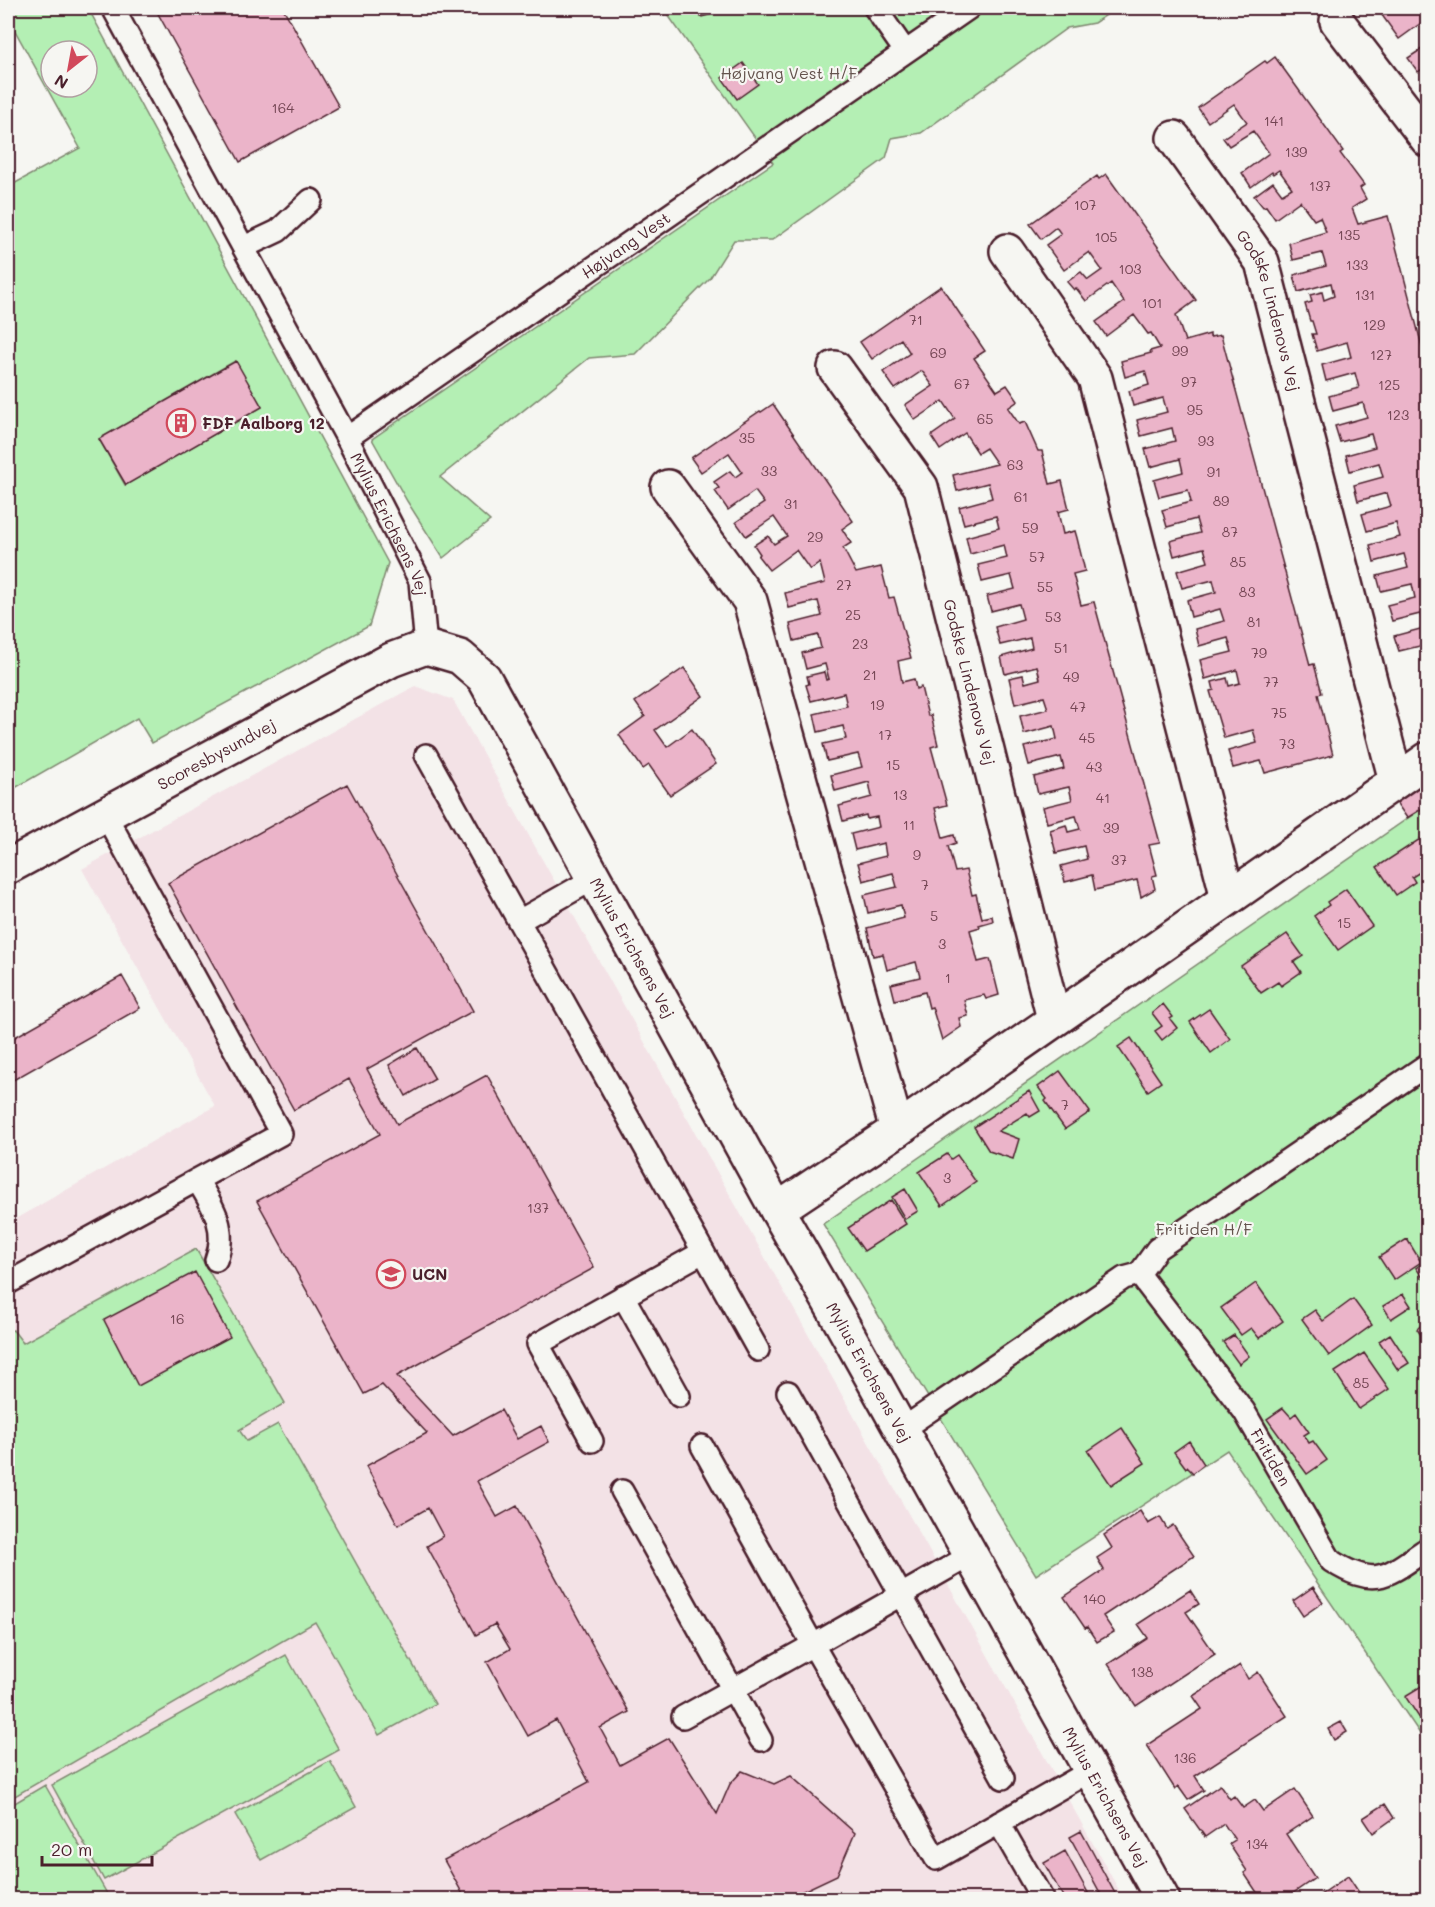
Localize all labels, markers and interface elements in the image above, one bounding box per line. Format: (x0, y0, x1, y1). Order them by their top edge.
north arrow (39, 39, 99, 99)
park label: Højvang Vest H/F (721, 62, 858, 83)
text: N (50, 70, 72, 94)
house number: 164 (272, 98, 295, 117)
house number: 141 (1264, 111, 1284, 130)
house number: 139 (1285, 142, 1307, 161)
house number: 137 (1309, 176, 1331, 195)
house number: 107 (1074, 195, 1097, 214)
street label: Højvang Vest (577, 207, 674, 283)
street label: Godske Lindenovs Vej (1232, 225, 1306, 393)
house number: 135 (1338, 225, 1360, 244)
house number: 105 (1094, 227, 1118, 246)
house number: 133 (1346, 255, 1368, 274)
house number: 103 (1118, 259, 1142, 278)
house number: 131 (1355, 285, 1375, 304)
house number: 101 (1141, 293, 1163, 312)
house number: 71 (909, 310, 923, 329)
house number: 129 (1363, 315, 1385, 334)
house number: 99 (1172, 341, 1188, 360)
house number: 69 (930, 343, 946, 362)
house number: 127 (1370, 345, 1392, 364)
house number: 97 (1181, 372, 1197, 391)
house number: 67 (954, 374, 970, 393)
house number: 125 (1378, 375, 1400, 394)
house number: 95 (1187, 400, 1203, 419)
house number: 123 (1387, 405, 1409, 424)
building icon: FDF Aalborg 12 (165, 407, 197, 439)
house number: 65 (977, 409, 993, 428)
place label: FDF Aalborg 12 (202, 412, 325, 433)
house number: 35 (739, 428, 755, 447)
house number: 93 (1198, 431, 1214, 450)
street label: Mylius Erichsens Vej (346, 449, 432, 596)
house number: 63 (1007, 455, 1023, 474)
house number: 33 (761, 461, 777, 480)
house number: 91 (1207, 462, 1221, 481)
house number: 61 (1014, 487, 1028, 506)
house number: 89 (1213, 491, 1229, 510)
house number: 31 (784, 494, 798, 513)
house number: 59 (1022, 518, 1038, 537)
house number: 87 (1222, 522, 1238, 541)
house number: 29 (807, 527, 823, 546)
house number: 57 (1029, 547, 1045, 566)
house number: 85 (1230, 552, 1246, 571)
house number: 27 (836, 575, 852, 594)
house number: 55 (1037, 577, 1053, 596)
house number: 83 (1239, 582, 1255, 601)
street label: Godske Lindenovs Vej (939, 597, 1001, 767)
house number: 25 (845, 605, 861, 624)
house number: 53 (1045, 607, 1061, 626)
house number: 81 (1247, 612, 1261, 631)
house number: 23 (852, 634, 868, 653)
house number: 51 (1054, 638, 1068, 657)
house number: 79 (1251, 643, 1267, 662)
house number: 21 (863, 665, 877, 684)
house number: 49 (1063, 667, 1079, 686)
house number: 77 (1263, 672, 1279, 691)
house number: 19 (870, 695, 884, 714)
house number: 47 (1070, 697, 1086, 716)
house number: 75 (1271, 703, 1287, 722)
street label: Scoresbysundvej (153, 713, 279, 794)
house number: 17 (878, 725, 892, 744)
house number: 45 (1079, 728, 1095, 747)
house number: 73 (1279, 734, 1295, 753)
house number: 15 (886, 755, 900, 774)
house number: 43 (1086, 757, 1102, 776)
house number: 13 (893, 785, 907, 804)
house number: 41 (1096, 788, 1110, 807)
house number: 11 (903, 815, 915, 834)
house number: 39 (1103, 818, 1119, 837)
house number: 9 (913, 845, 921, 864)
house number: 37 (1111, 850, 1127, 869)
street label: Mylius Erichsens Vej (586, 874, 680, 1022)
house number: 7 (921, 875, 929, 894)
house number: 5 (930, 906, 938, 925)
house number: 15 (1337, 913, 1351, 932)
house number: 3 (938, 934, 946, 953)
house number: 1 (945, 968, 951, 987)
house number: 7 (1061, 1095, 1069, 1114)
house number: 3 (943, 1168, 951, 1187)
house number: 137 (527, 1198, 549, 1217)
park label: Fritiden H/F (1156, 1218, 1252, 1239)
school or university icon: UCN (375, 1258, 407, 1290)
place label: UCN (412, 1263, 447, 1284)
street label: Mylius Erichsens Vej (822, 1298, 917, 1446)
house number: 16 (170, 1309, 184, 1328)
house number: 85 (1353, 1373, 1369, 1392)
street label: Fritiden (1246, 1425, 1296, 1489)
house number: 140 (1082, 1589, 1106, 1608)
house number: 138 (1131, 1662, 1153, 1681)
street label: Mylius Erichsens Vej (1059, 1723, 1153, 1871)
house number: 136 (1174, 1748, 1196, 1767)
scale bar (42, 1829, 152, 1867)
house number: 134 (1246, 1834, 1269, 1853)
text: 20 m (51, 1837, 92, 1861)

